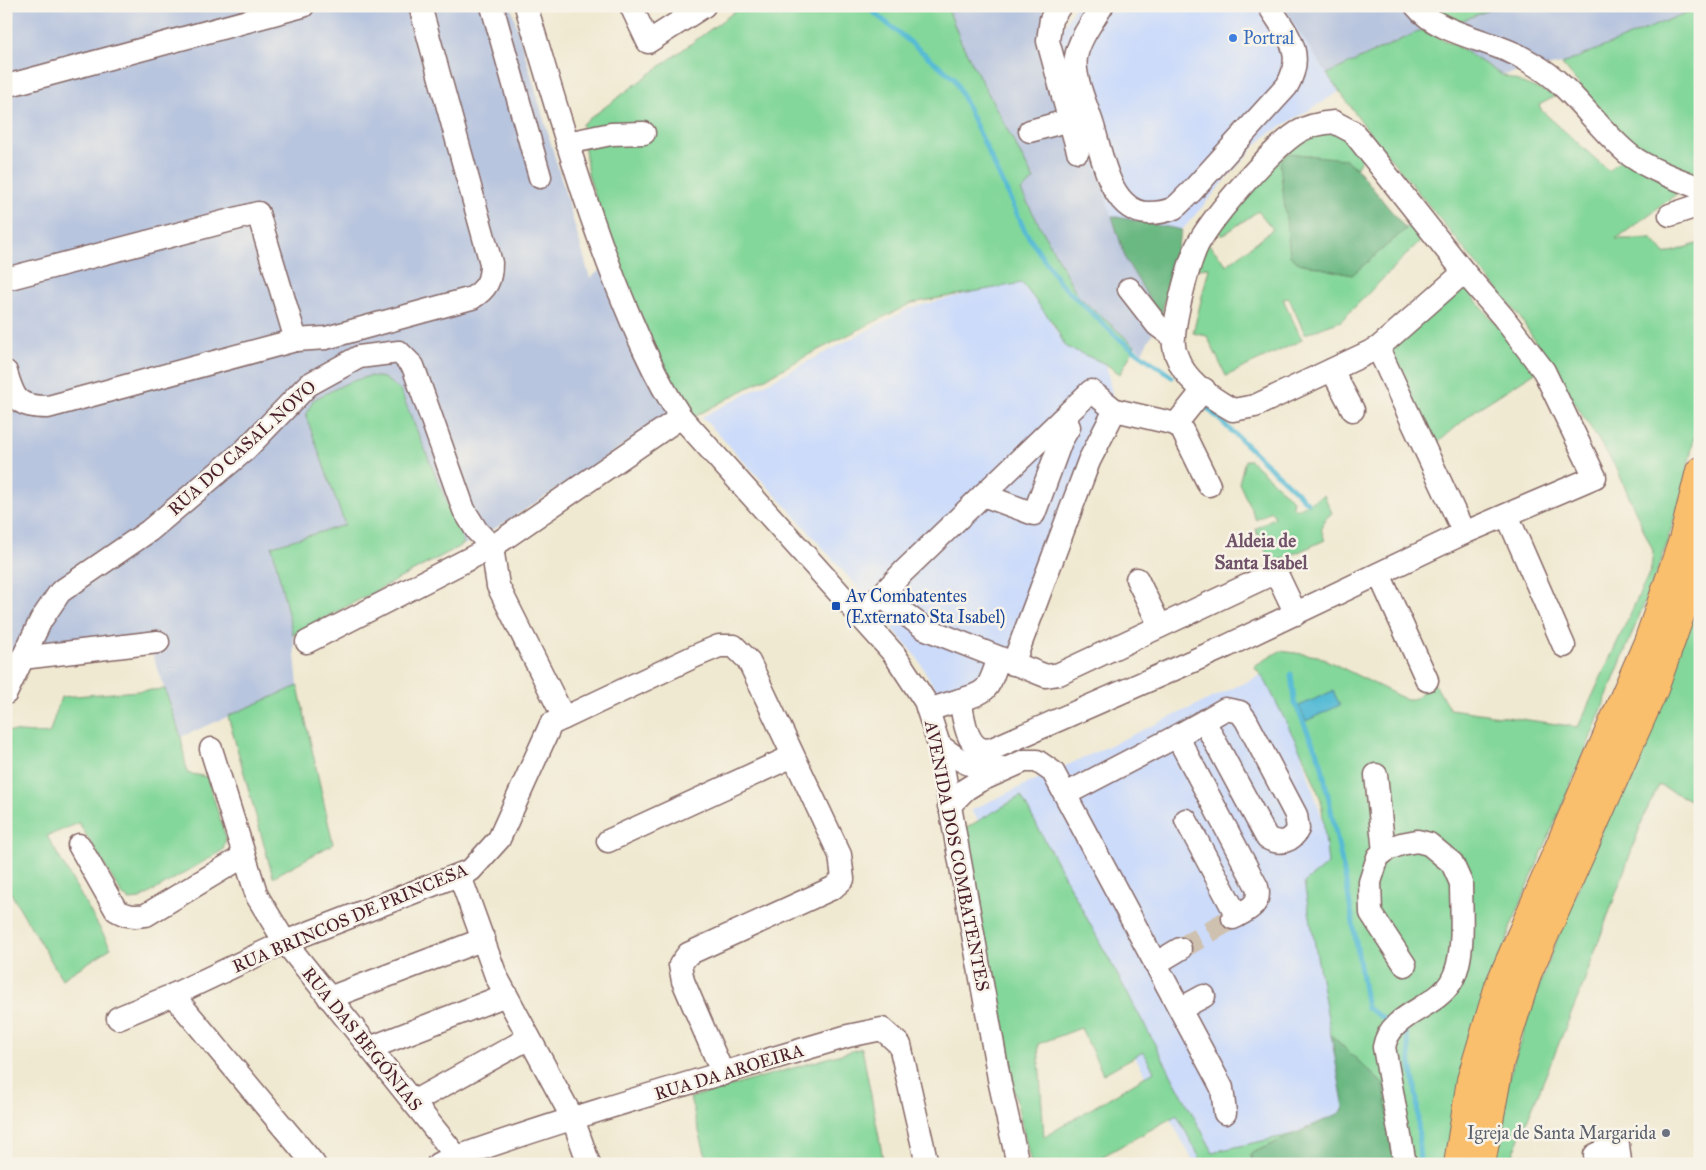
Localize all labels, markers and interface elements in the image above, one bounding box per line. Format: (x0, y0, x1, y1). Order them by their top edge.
place label: Portral (1243, 27, 1294, 49)
marker: Portral (1227, 32, 1239, 44)
street label: RUA DO CASAL NOVO (163, 376, 321, 520)
district label: Aldeia de Santa Isabel (1214, 529, 1308, 574)
place label: Av Combatentes (Externato Sta Isabel) (845, 585, 1006, 629)
marker: Av Combatentes (Externato Sta Isabel) (830, 600, 842, 612)
street label: AVENIDA DOS COMBATENTES (920, 718, 994, 993)
street label: RUA BRINCOS DE PRINCESA (229, 858, 471, 978)
street label: RUA DAS BEGÓNIAS (297, 961, 428, 1115)
street label: RUA DA AROEIRA (652, 1039, 806, 1105)
place label: Igreja de Santa Margarida (1467, 1122, 1656, 1145)
marker: Igreja de Santa Margarida (1660, 1127, 1672, 1139)

